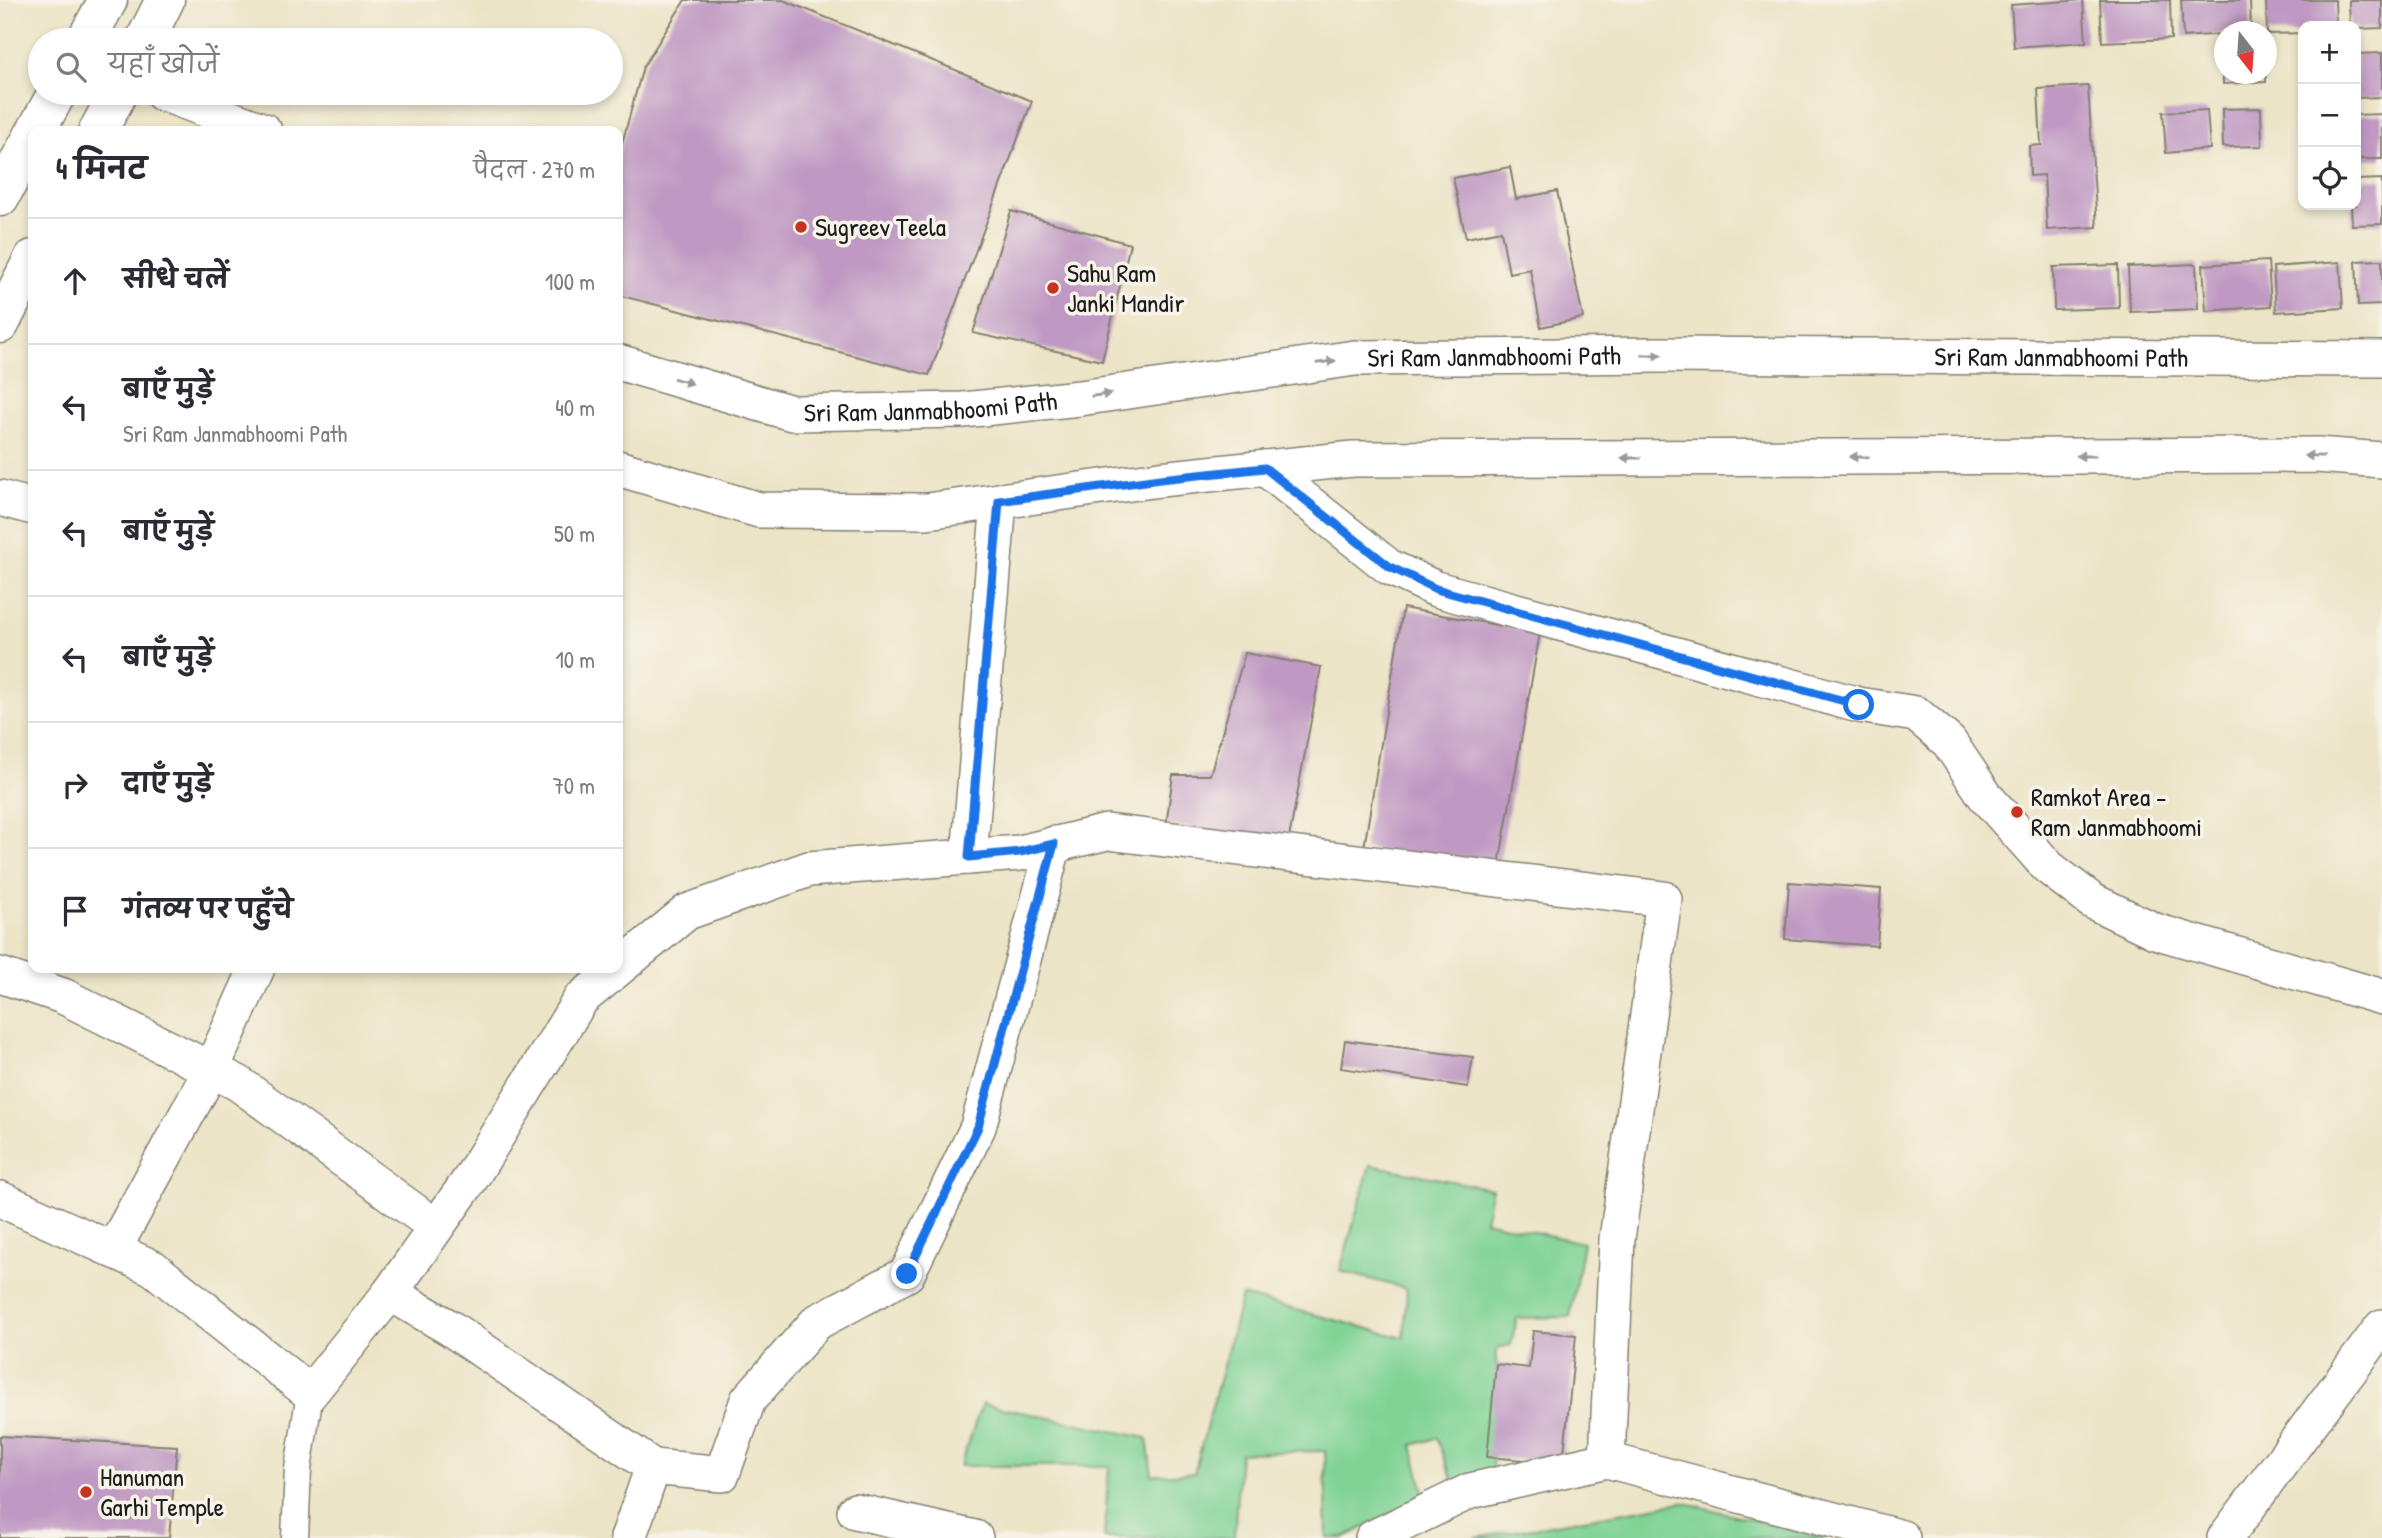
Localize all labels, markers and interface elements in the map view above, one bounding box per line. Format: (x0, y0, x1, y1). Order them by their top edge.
north arrow (2214, 21, 2277, 84)
map controls (2298, 21, 2361, 210)
button: + (2298, 21, 2361, 84)
search box (28, 28, 623, 105)
text: यहाँ खोजें (108, 46, 219, 81)
icon: search (52, 48, 90, 86)
button: − (2298, 84, 2361, 147)
button: locate (2298, 147, 2361, 210)
text: 4 मिनट (56, 148, 147, 188)
text: पैदल · 270 m (473, 154, 595, 185)
place label: Sugreev Teela (815, 209, 946, 244)
marker: Sugreev Teela (793, 219, 809, 235)
place label: Sahu Ram Janki Mandir (1067, 255, 1185, 320)
text: सीधे चलें (123, 261, 229, 296)
icon: ahead (56, 262, 94, 300)
text: 100 m (545, 266, 595, 297)
marker: Sahu Ram Janki Mandir (1045, 280, 1061, 296)
street label: Sri Ram Janmabhoomi Path (1367, 337, 1621, 375)
street label: Sri Ram Janmabhoomi Path (1934, 339, 2188, 375)
one-way arrow (1641, 349, 1663, 361)
one-way arrow (1315, 356, 1337, 367)
text: बाएँ मुड़ें (123, 371, 214, 406)
one-way arrow (673, 377, 694, 387)
street label: Sri Ram Janmabhoomi Path (804, 382, 1059, 430)
icon: left (56, 388, 94, 426)
one-way arrow (1090, 389, 1112, 400)
text: 40 m (555, 392, 595, 423)
text: Sri Ram Janmabhoomi Path (123, 418, 347, 449)
one-way arrow (2075, 450, 2097, 462)
one-way arrow (2303, 450, 2325, 461)
one-way arrow (1848, 451, 1870, 463)
one-way arrow (1620, 452, 1642, 464)
text: बाएँ मुड़ें (123, 513, 214, 548)
icon: left (56, 514, 94, 552)
text: 50 m (554, 518, 595, 549)
text: बाएँ मुड़ें (123, 639, 214, 674)
icon: left (56, 640, 94, 678)
text: 10 m (555, 644, 595, 675)
route start (1843, 689, 1874, 720)
text: दाएँ मुड़ें (123, 765, 213, 800)
icon: right (56, 766, 94, 804)
text: 70 m (552, 770, 595, 801)
place label: Ramkot Area - Ram Janmabhoomi (2031, 779, 2202, 844)
marker: Ramkot Area - Ram Janmabhoomi (2009, 804, 2025, 820)
text: गंतव्य पर पहुँचे (123, 891, 293, 926)
icon: arrive (56, 892, 94, 930)
route end (891, 1258, 922, 1289)
place label: Hanuman Garhi Temple (100, 1459, 224, 1524)
marker: Hanuman Garhi Temple (78, 1484, 94, 1500)

